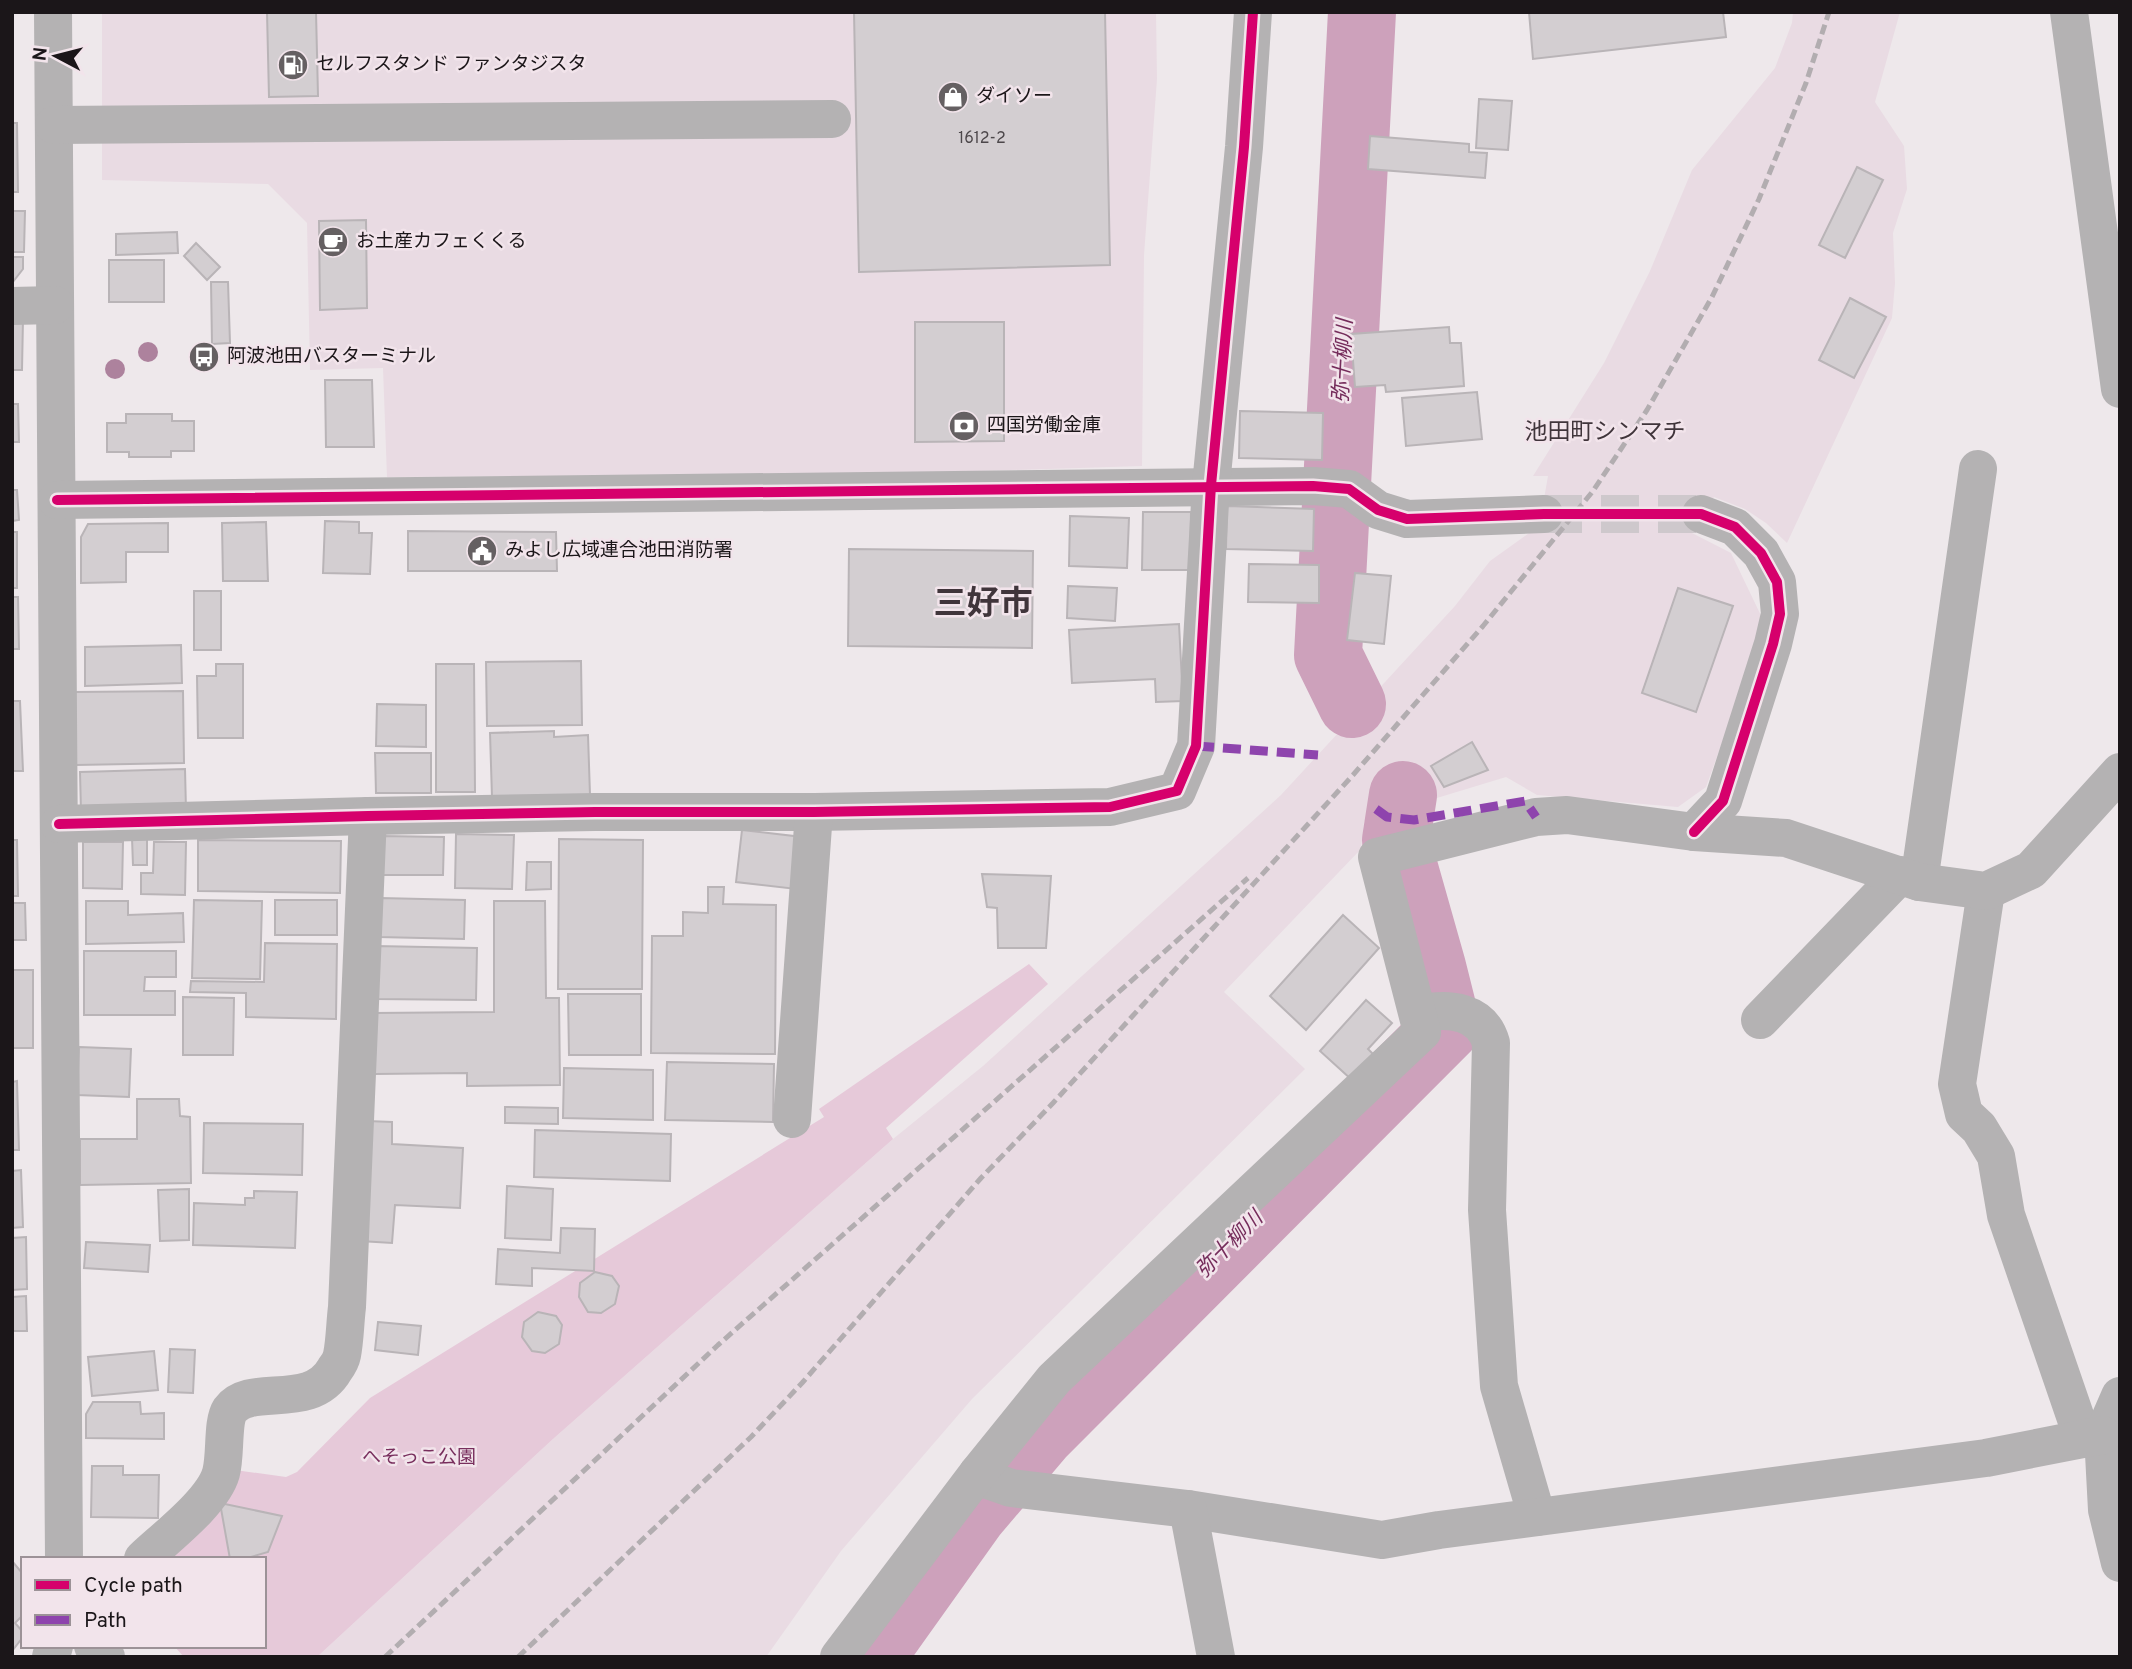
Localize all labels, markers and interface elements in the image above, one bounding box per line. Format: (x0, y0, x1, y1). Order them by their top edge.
north arrow (21, 21, 91, 91)
text: N (28, 46, 54, 62)
fuel station icon: セルフスタンド ファンタジスタ (276, 48, 310, 82)
place label: セルフスタンド ファンタジスタ (316, 53, 586, 77)
shop icon: ダイソー (936, 80, 970, 114)
place label: ダイソー (976, 85, 1052, 109)
house number: 1612-2 (958, 129, 1006, 149)
cafe icon: お土産カフェくくる (316, 225, 350, 259)
place label: お土産カフェくくる (356, 230, 527, 254)
water label: 弥十柳川 (1328, 316, 1360, 404)
bus stop icon: 阿波池田バスターミナル (187, 340, 221, 374)
place label: 阿波池田バスターミナル (227, 345, 436, 369)
bank icon: 四国労働金庫 (947, 409, 981, 443)
place label: 四国労働金庫 (987, 414, 1101, 438)
district label: 池田町シンマチ (1525, 419, 1686, 448)
public building icon: みよし広域連合池田消防署 (465, 534, 499, 568)
place label: みよし広域連合池田消防署 (505, 539, 733, 563)
district label: 三好市 (934, 585, 1033, 627)
water label: 弥十柳川 (1191, 1204, 1271, 1284)
park label: へそっこ公園 (362, 1446, 476, 1470)
legend (21, 1557, 266, 1648)
text: Cycle path (84, 1573, 183, 1600)
text: Path (84, 1608, 127, 1635)

